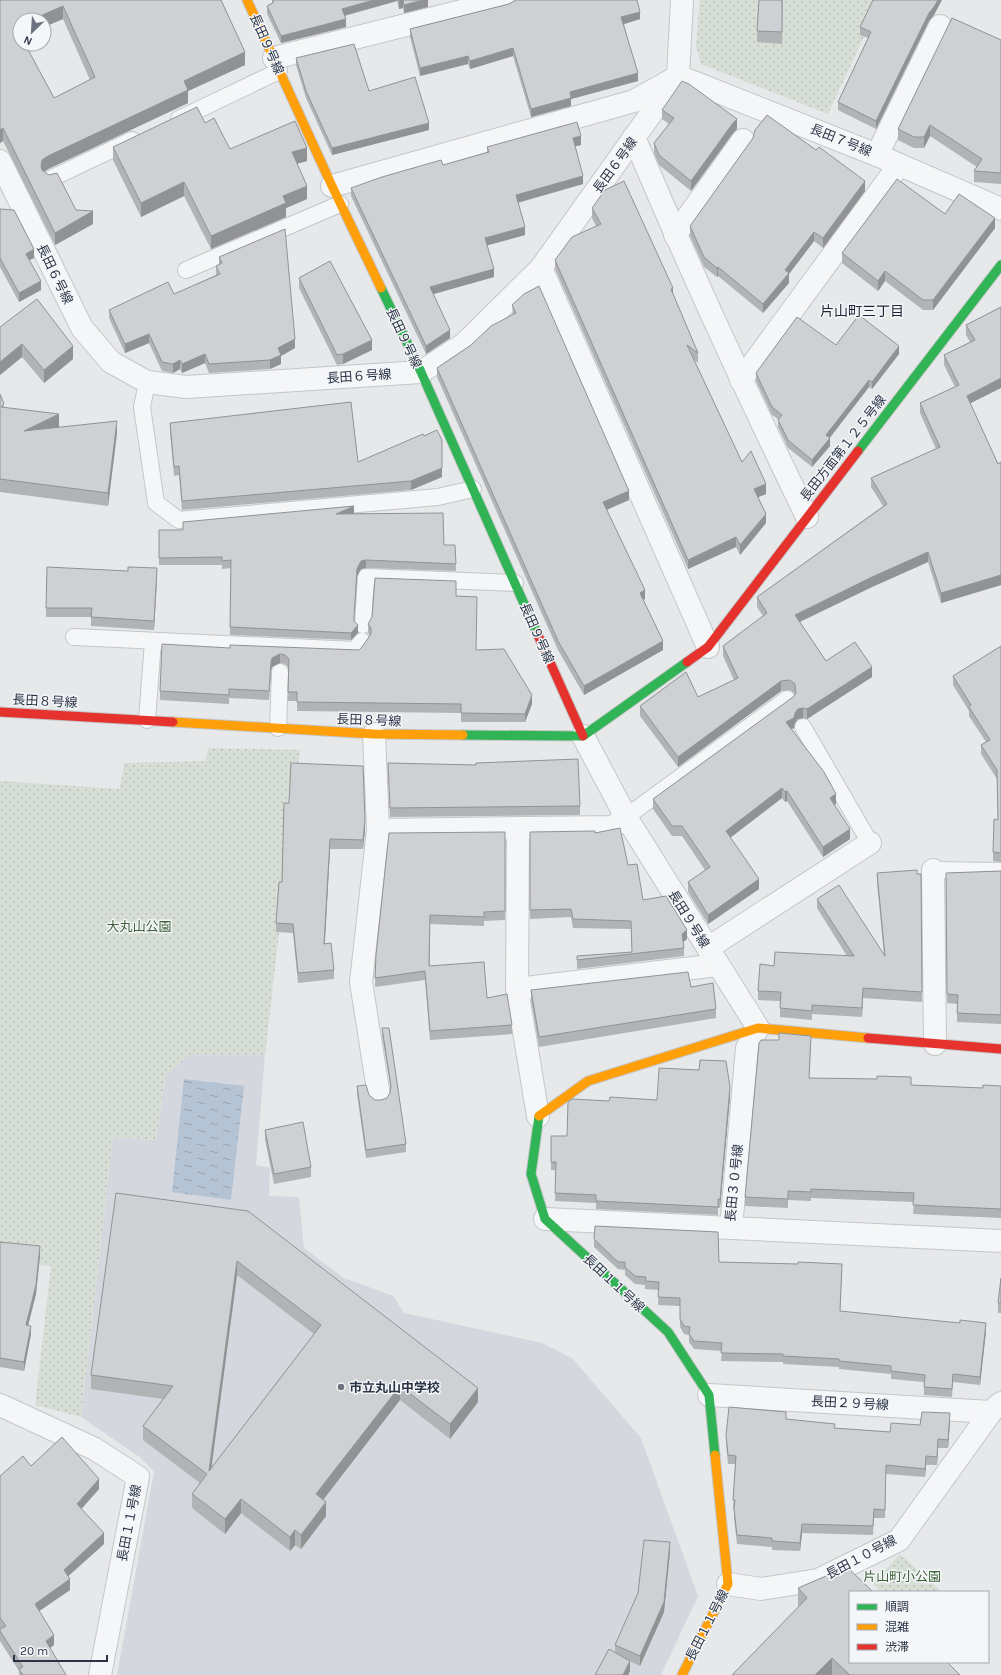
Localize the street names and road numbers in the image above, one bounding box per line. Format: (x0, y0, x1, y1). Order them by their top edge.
street label: 長田９号線 (247, 11, 287, 77)
street label: 長田７号線 (808, 121, 874, 159)
street label: 長田６号線 (590, 134, 640, 196)
street label: 長田６号線 (34, 241, 76, 307)
street label: 長田９号線 (383, 305, 425, 371)
street label: 長田６号線 (326, 366, 392, 386)
street label: 長田方面第１２５号線 (797, 392, 889, 504)
street label: 長田９号線 (517, 600, 557, 666)
street label: 長田８号線 (12, 692, 78, 710)
street label: 長田８号線 (336, 711, 402, 729)
street label: 長田９号線 (665, 887, 713, 951)
street label: 長田３０号線 (722, 1143, 746, 1223)
street label: 長田１１号線 (580, 1251, 648, 1315)
street label: 長田２９号線 (811, 1393, 889, 1413)
street label: 長田１１号線 (114, 1483, 144, 1563)
street label: 長田１０号線 (823, 1532, 899, 1582)
street label: 長田１１号線 (683, 1587, 731, 1663)

